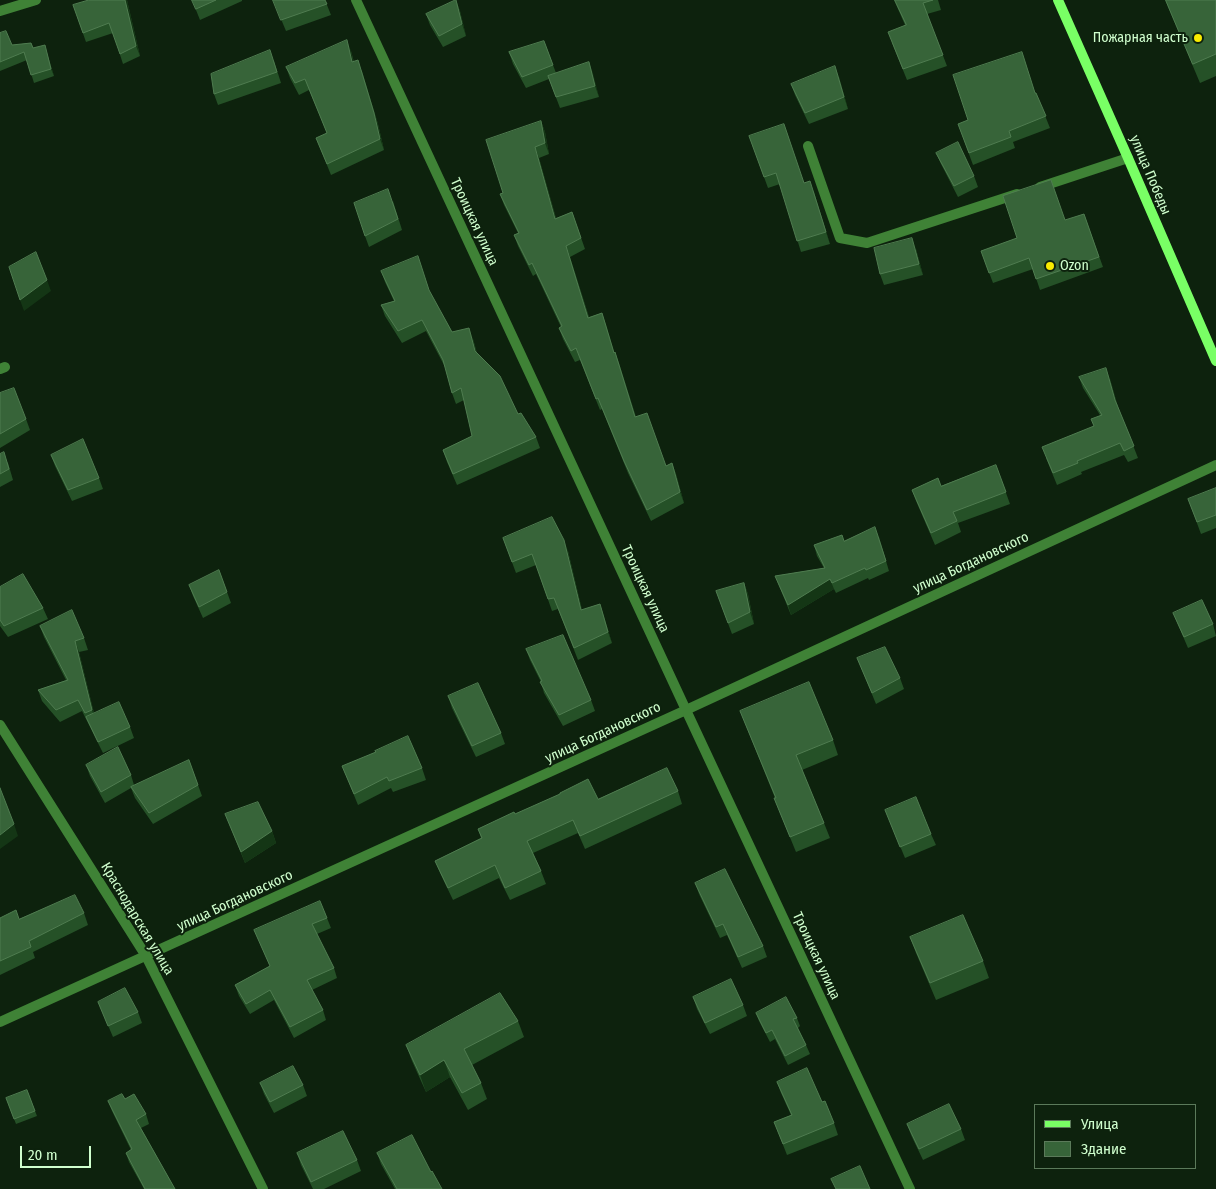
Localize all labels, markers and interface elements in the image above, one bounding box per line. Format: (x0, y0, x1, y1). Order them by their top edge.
place label: Пожарная часть (1093, 30, 1188, 46)
marker: Пожарная часть (1192, 32, 1204, 44)
street label: улица Победы (1126, 133, 1174, 217)
street label: Троицкая улица (446, 176, 502, 268)
place label: Ozon (1060, 258, 1089, 274)
marker: Ozon (1044, 260, 1056, 272)
street label: улица Богдановского (910, 529, 1032, 597)
street label: Троицкая улица (617, 543, 673, 635)
street label: улица Богдановского (542, 699, 664, 767)
street label: Краснодарская улица (97, 860, 177, 978)
street label: улица Богдановского (174, 867, 296, 935)
street label: Троицкая улица (788, 910, 844, 1002)
legend (1034, 1104, 1196, 1169)
text: Улица (1081, 1115, 1119, 1133)
scale bar (22, 1136, 94, 1168)
text: Здание (1081, 1140, 1127, 1158)
text: 20 m (28, 1146, 58, 1164)

